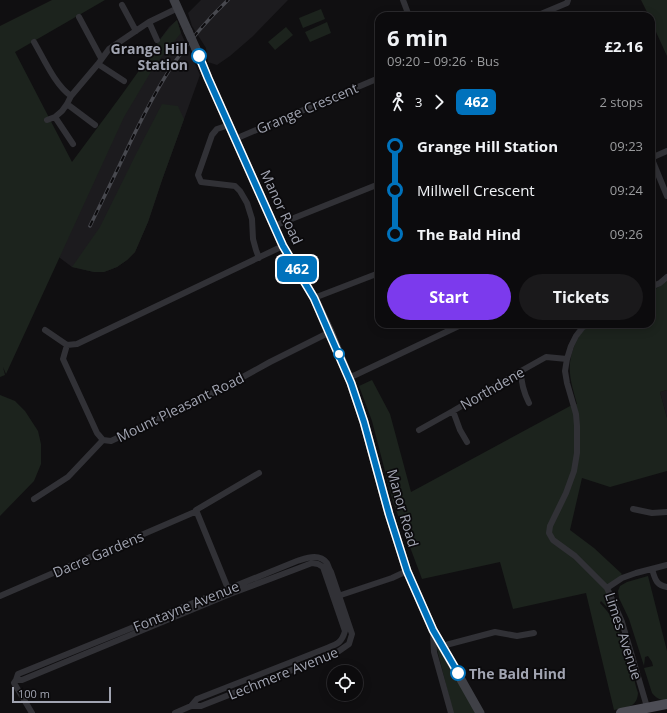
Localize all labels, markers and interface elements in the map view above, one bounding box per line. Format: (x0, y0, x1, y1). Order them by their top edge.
text: 6 min (387, 22, 448, 52)
text: £2.16 (604, 36, 643, 56)
place label: Grange Hill Station (111, 39, 188, 74)
marker: Grange Hill Station (191, 48, 207, 64)
text: 09:20 – 09:26 · Bus (387, 52, 499, 70)
street label: Grange Crescent (253, 78, 361, 138)
icon: walk (387, 91, 409, 113)
icon: forward (428, 91, 450, 113)
text: 462 (464, 92, 488, 111)
text: 3 (415, 93, 422, 111)
text: 2 stops (599, 93, 643, 111)
text: Grange Hill Station (417, 136, 558, 156)
text: 09:23 (610, 137, 643, 155)
street label: Manor Road (256, 167, 308, 247)
text: Millwell Crescent (417, 180, 535, 200)
text: 09:24 (610, 181, 643, 199)
text: The Bald Hind (417, 224, 521, 244)
text: 09:26 (610, 225, 643, 243)
line badge: 462 (274, 256, 320, 282)
text: 462 (285, 259, 309, 278)
button: Start (387, 274, 511, 320)
button: Tickets (519, 274, 643, 320)
unlabelled marker (333, 348, 345, 360)
street label: Northdene (456, 362, 528, 414)
street label: Mount Pleasant Road (113, 368, 247, 446)
street label: Manor Road (383, 467, 423, 549)
street label: Dacre Gardens (50, 526, 147, 582)
street label: Fontayne Avenue (130, 576, 242, 636)
street label: Limes Avenue (601, 590, 647, 682)
street label: Lechmere Avenue (225, 642, 341, 704)
place label: The Bald Hind (469, 664, 566, 683)
map controls (327, 665, 363, 701)
button: locate (327, 665, 363, 701)
marker: The Bald Hind (450, 665, 466, 681)
scale bar (12, 685, 111, 704)
text: 100 m (18, 686, 50, 701)

